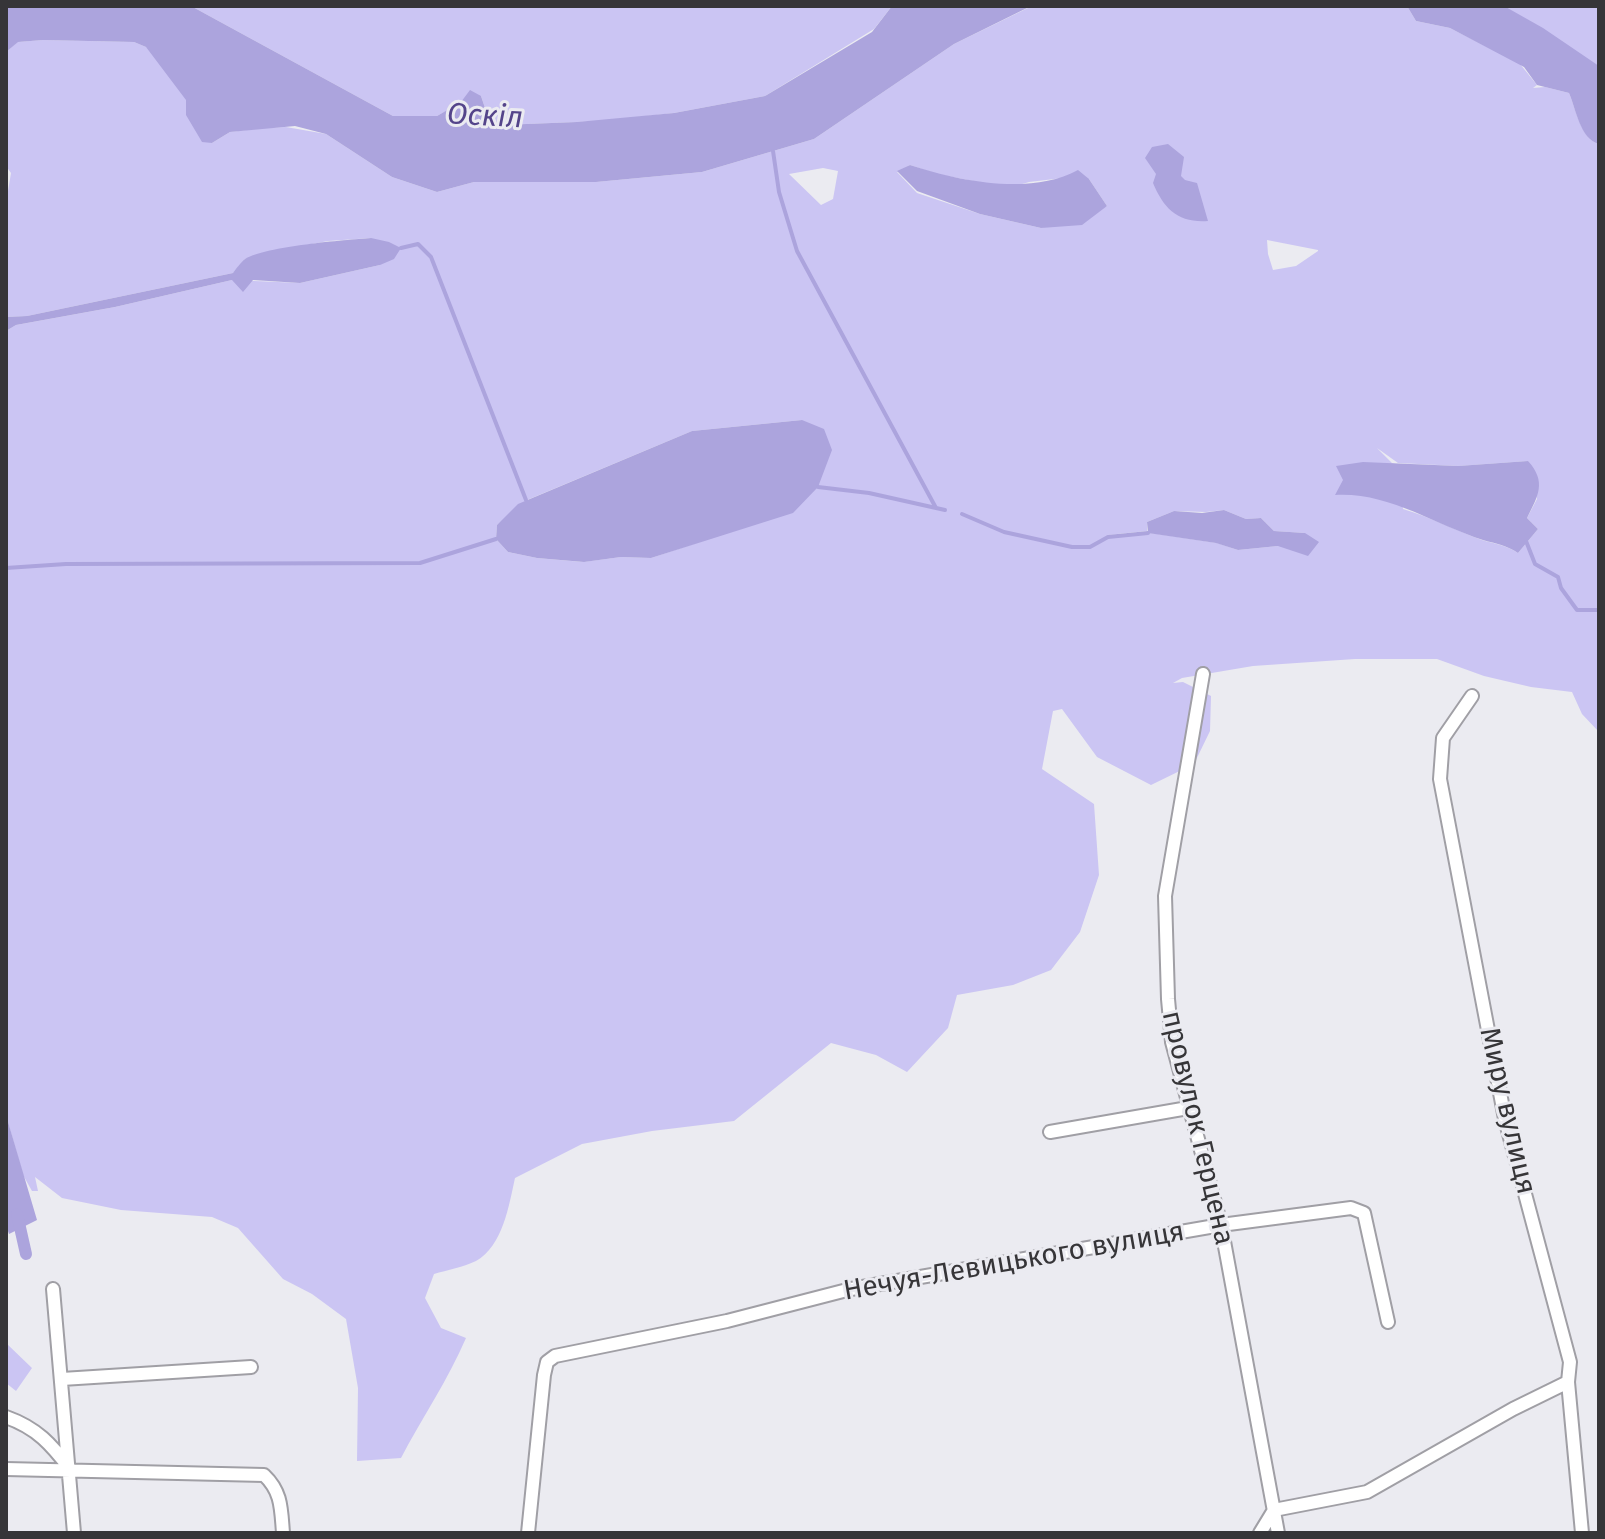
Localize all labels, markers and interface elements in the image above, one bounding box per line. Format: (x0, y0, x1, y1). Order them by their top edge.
water label: Оскіл (446, 97, 524, 137)
street label: провулок Герцена (1154, 1008, 1240, 1248)
street label: Миру вулиця (1472, 1024, 1542, 1198)
street label: Нечуя-Левицького вулиця (841, 1215, 1187, 1309)

